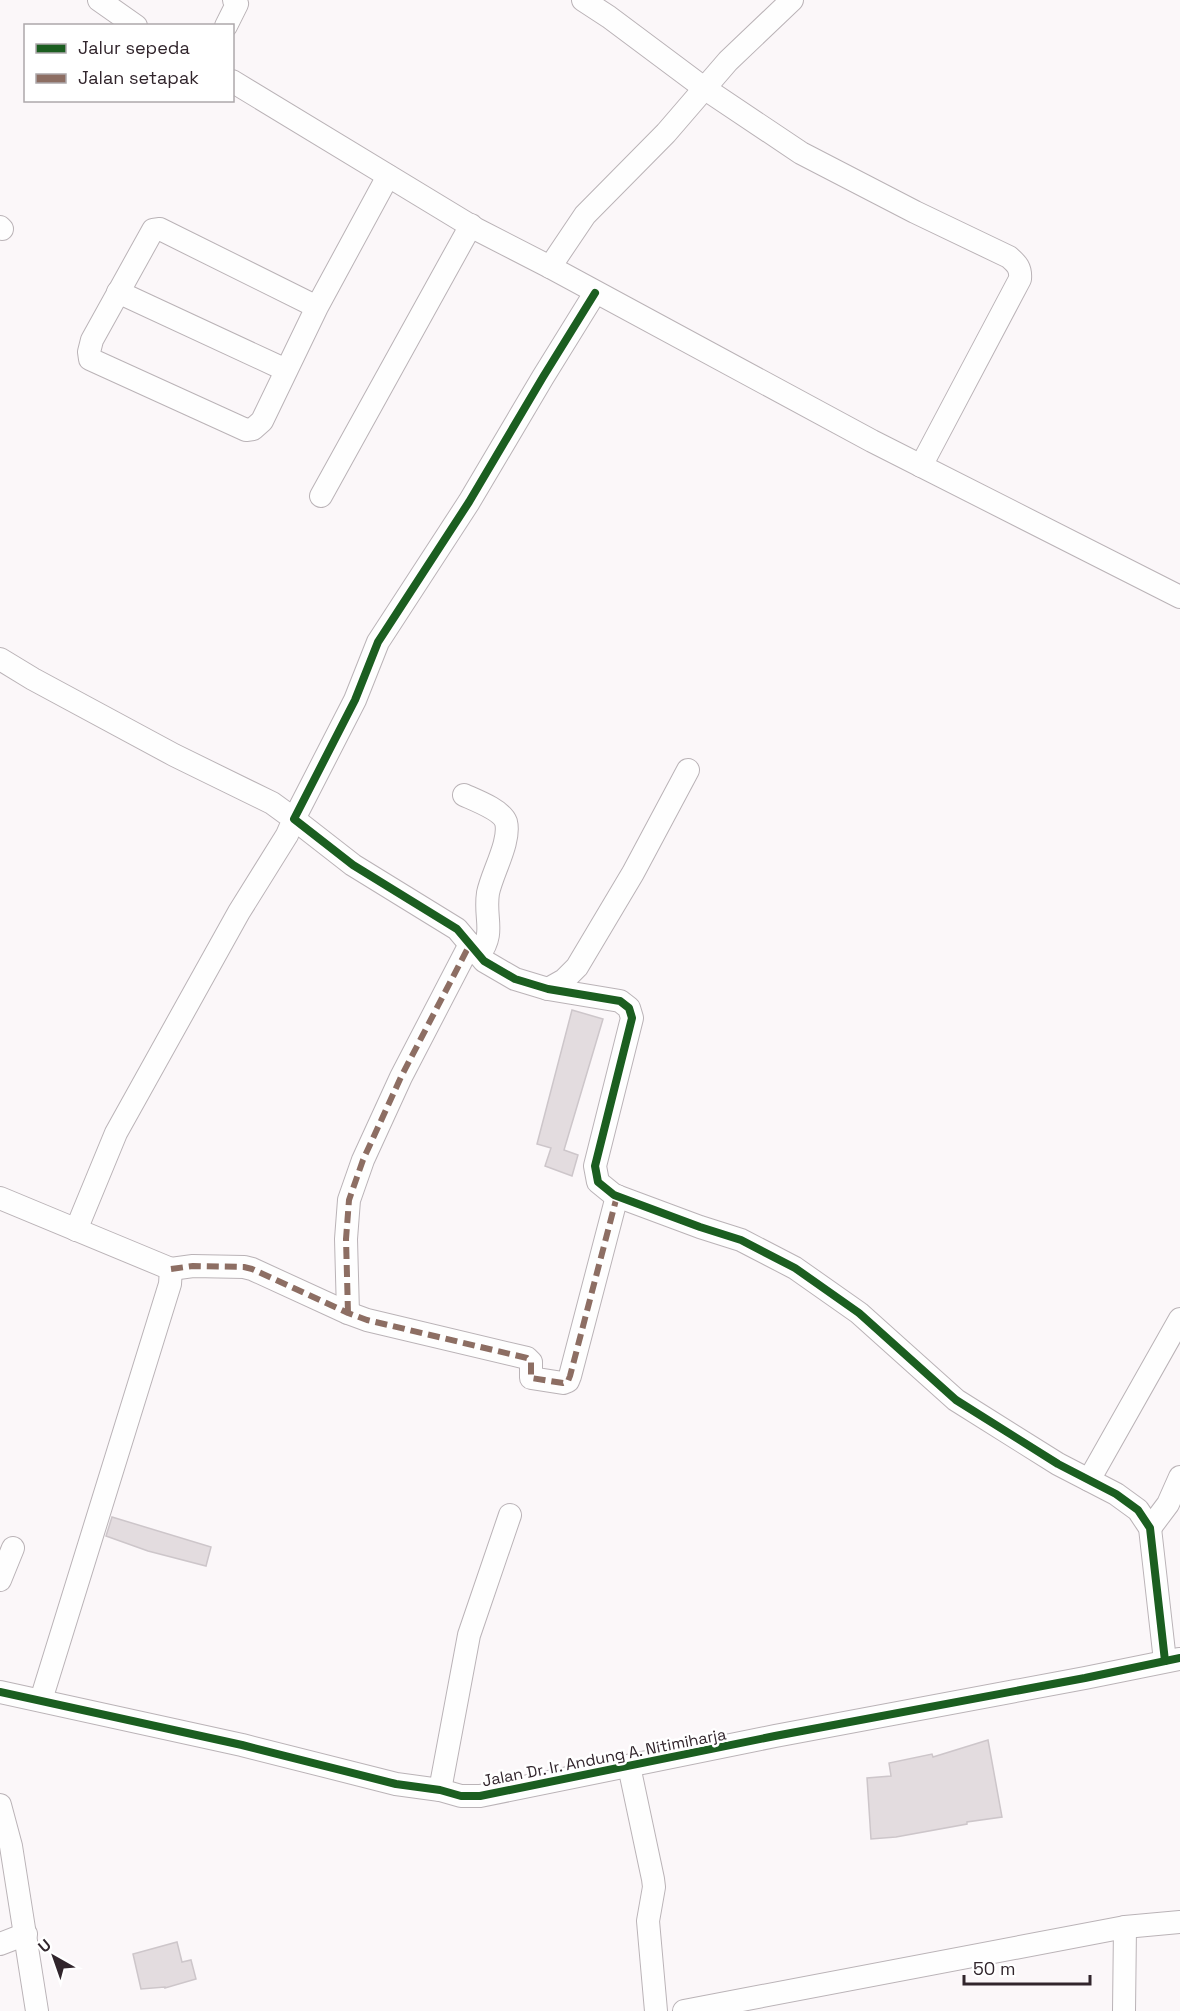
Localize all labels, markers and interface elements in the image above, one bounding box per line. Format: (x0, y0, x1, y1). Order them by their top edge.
legend (24, 24, 234, 102)
text: Jalur sepeda (78, 36, 190, 59)
text: Jalan setapak (78, 66, 199, 89)
street label: Jalan Dr. Ir. Andung A. Nitimiharja (480, 1723, 728, 1791)
north arrow (24, 1927, 84, 1987)
text: U (34, 1934, 56, 1957)
scale bar (964, 1948, 1090, 1986)
text: 50 m (973, 1957, 1015, 1980)

